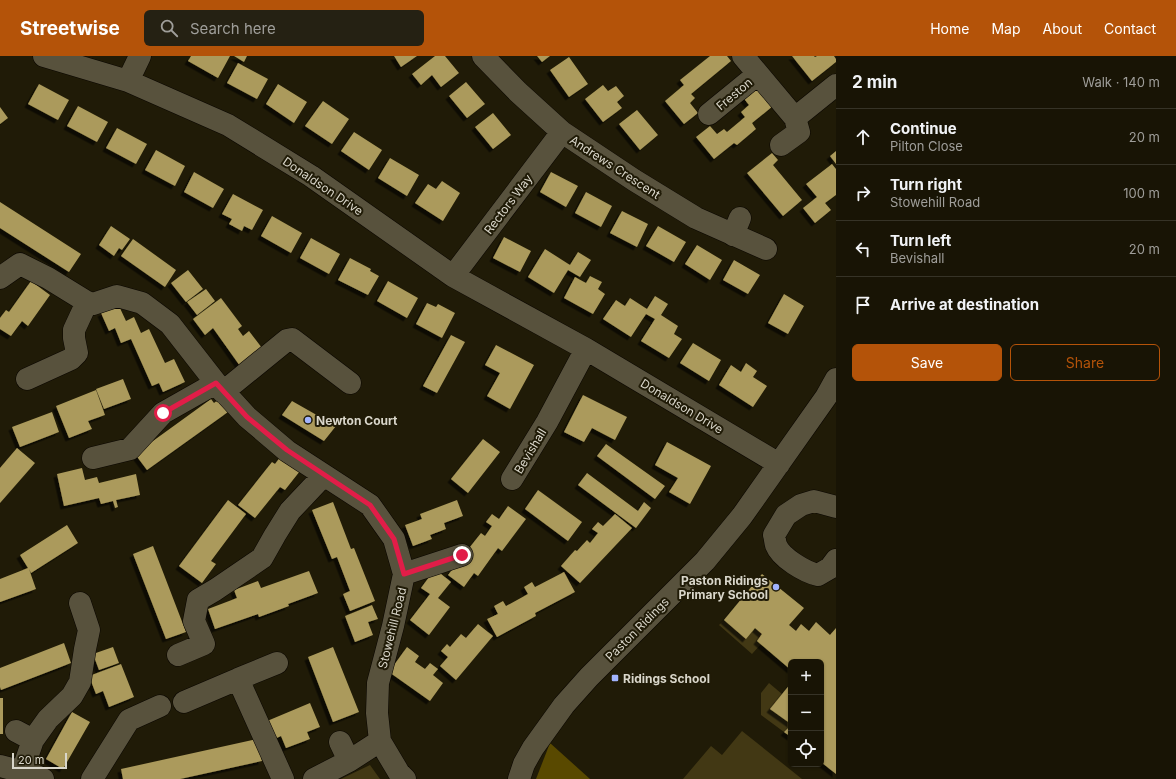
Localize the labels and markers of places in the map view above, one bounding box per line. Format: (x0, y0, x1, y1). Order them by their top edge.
place label: Newton Court (316, 413, 398, 428)
marker: Newton Court (303, 415, 313, 425)
place label: Paston Ridings Primary School (679, 573, 768, 602)
marker: Paston Ridings Primary School (771, 582, 781, 592)
place label: Ridings School (623, 671, 710, 686)
marker: Ridings School (610, 673, 620, 683)

